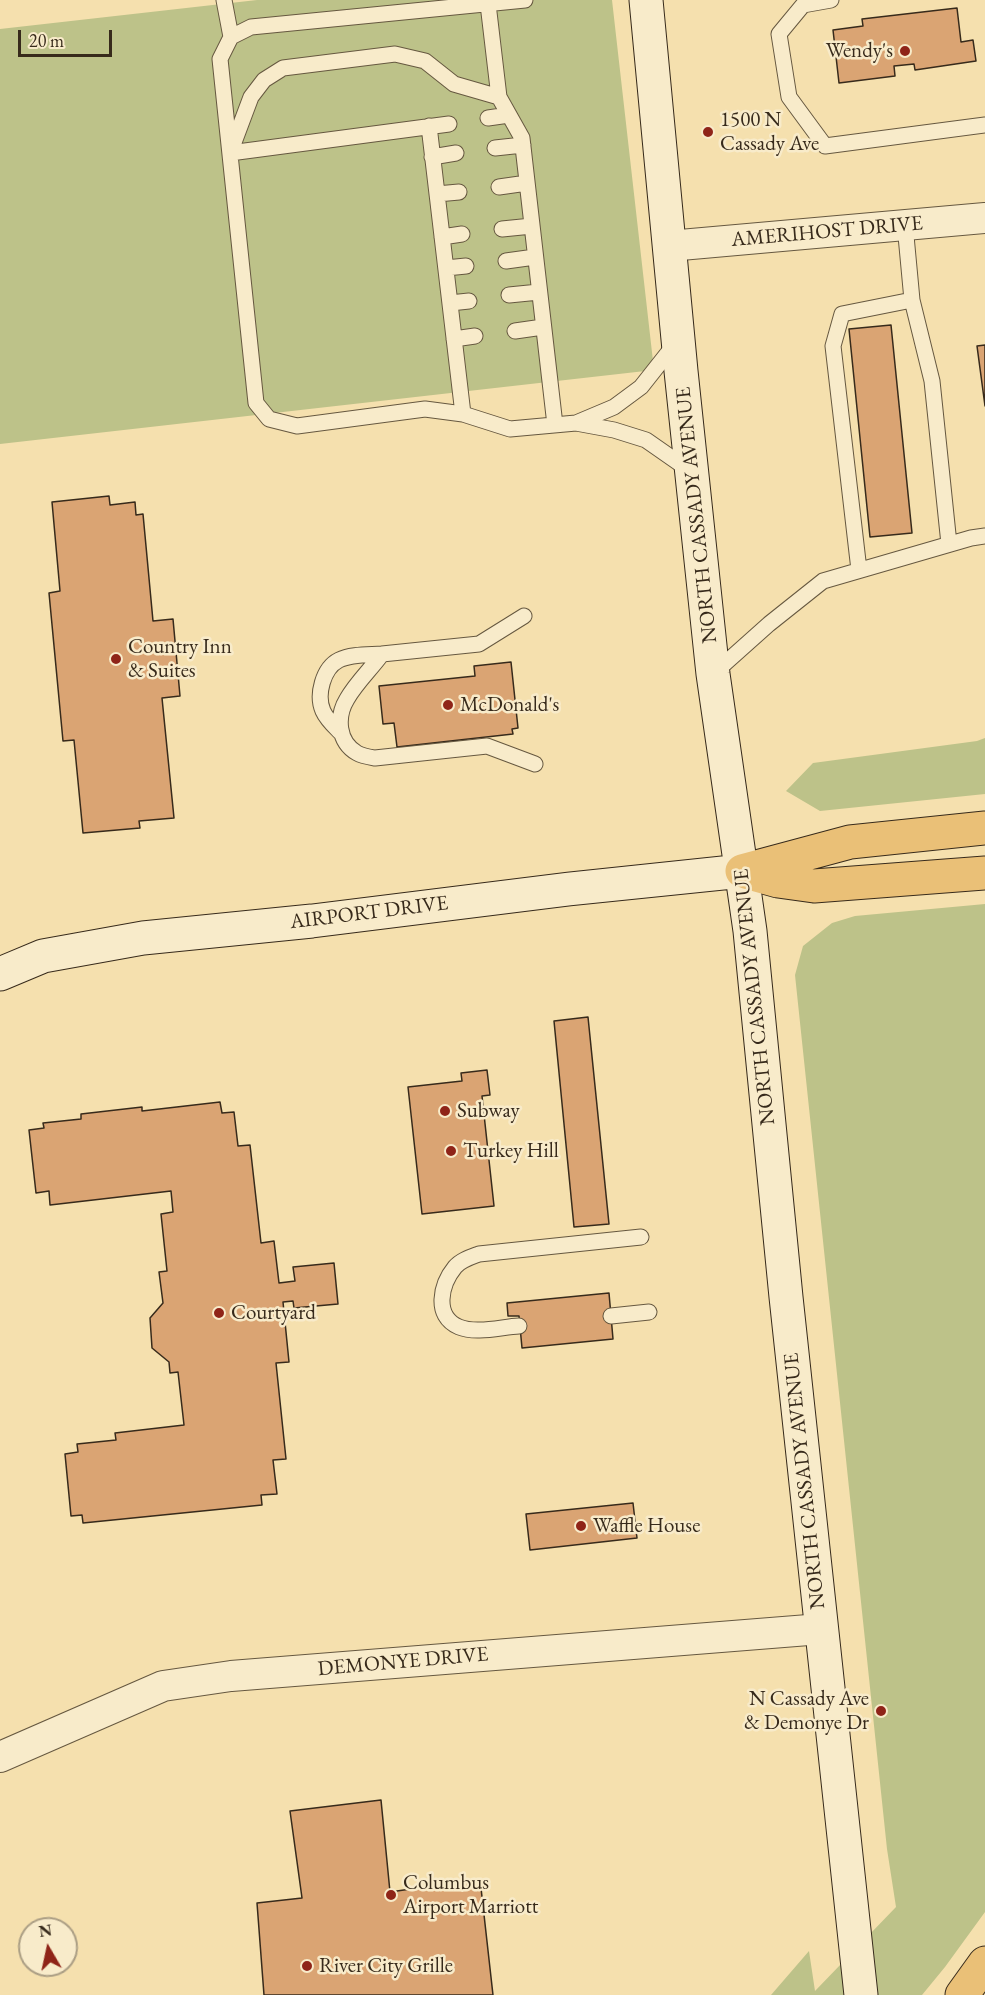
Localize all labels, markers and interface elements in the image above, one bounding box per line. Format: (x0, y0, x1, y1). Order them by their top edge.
scale bar (21, 18, 116, 56)
text: 20 m (29, 29, 64, 52)
place label: Wendy's (826, 38, 893, 64)
marker: Wendy's (898, 44, 912, 58)
place label: 1500 N Cassady Ave (720, 107, 819, 157)
marker: 1500 N Cassady Ave (701, 125, 715, 139)
street label: AMERIHOST DRIVE (730, 211, 924, 253)
street label: NORTH CASSADY AVENUE (671, 386, 723, 644)
place label: Country Inn & Suites (128, 634, 232, 684)
marker: Country Inn & Suites (109, 652, 123, 666)
place label: McDonald's (460, 692, 559, 718)
marker: McDonald's (441, 698, 455, 712)
street label: NORTH CASSADY AVENUE (729, 868, 781, 1126)
street label: AIRPORT DRIVE (288, 891, 450, 935)
place label: Subway (457, 1098, 520, 1124)
marker: Subway (438, 1104, 452, 1118)
place label: Turkey Hill (463, 1138, 559, 1164)
marker: Turkey Hill (444, 1144, 458, 1158)
place label: Courtyard (231, 1300, 316, 1326)
marker: Courtyard (212, 1306, 226, 1320)
street label: NORTH CASSADY AVENUE (779, 1352, 831, 1610)
place label: Waffle House (593, 1513, 700, 1539)
marker: Waffle House (574, 1519, 588, 1533)
street label: DEMONYE DRIVE (317, 1642, 489, 1682)
place label: N Cassady Ave & Demonye Dr (744, 1686, 869, 1736)
marker: N Cassady Ave & Demonye Dr (874, 1704, 888, 1718)
place label: Columbus Airport Marriott (403, 1870, 538, 1920)
marker: Columbus Airport Marriott (384, 1888, 398, 1902)
north arrow (18, 1917, 78, 1977)
text: N (37, 1919, 53, 1942)
place label: River City Grille (319, 1953, 453, 1979)
marker: River City Grille (300, 1959, 314, 1973)

